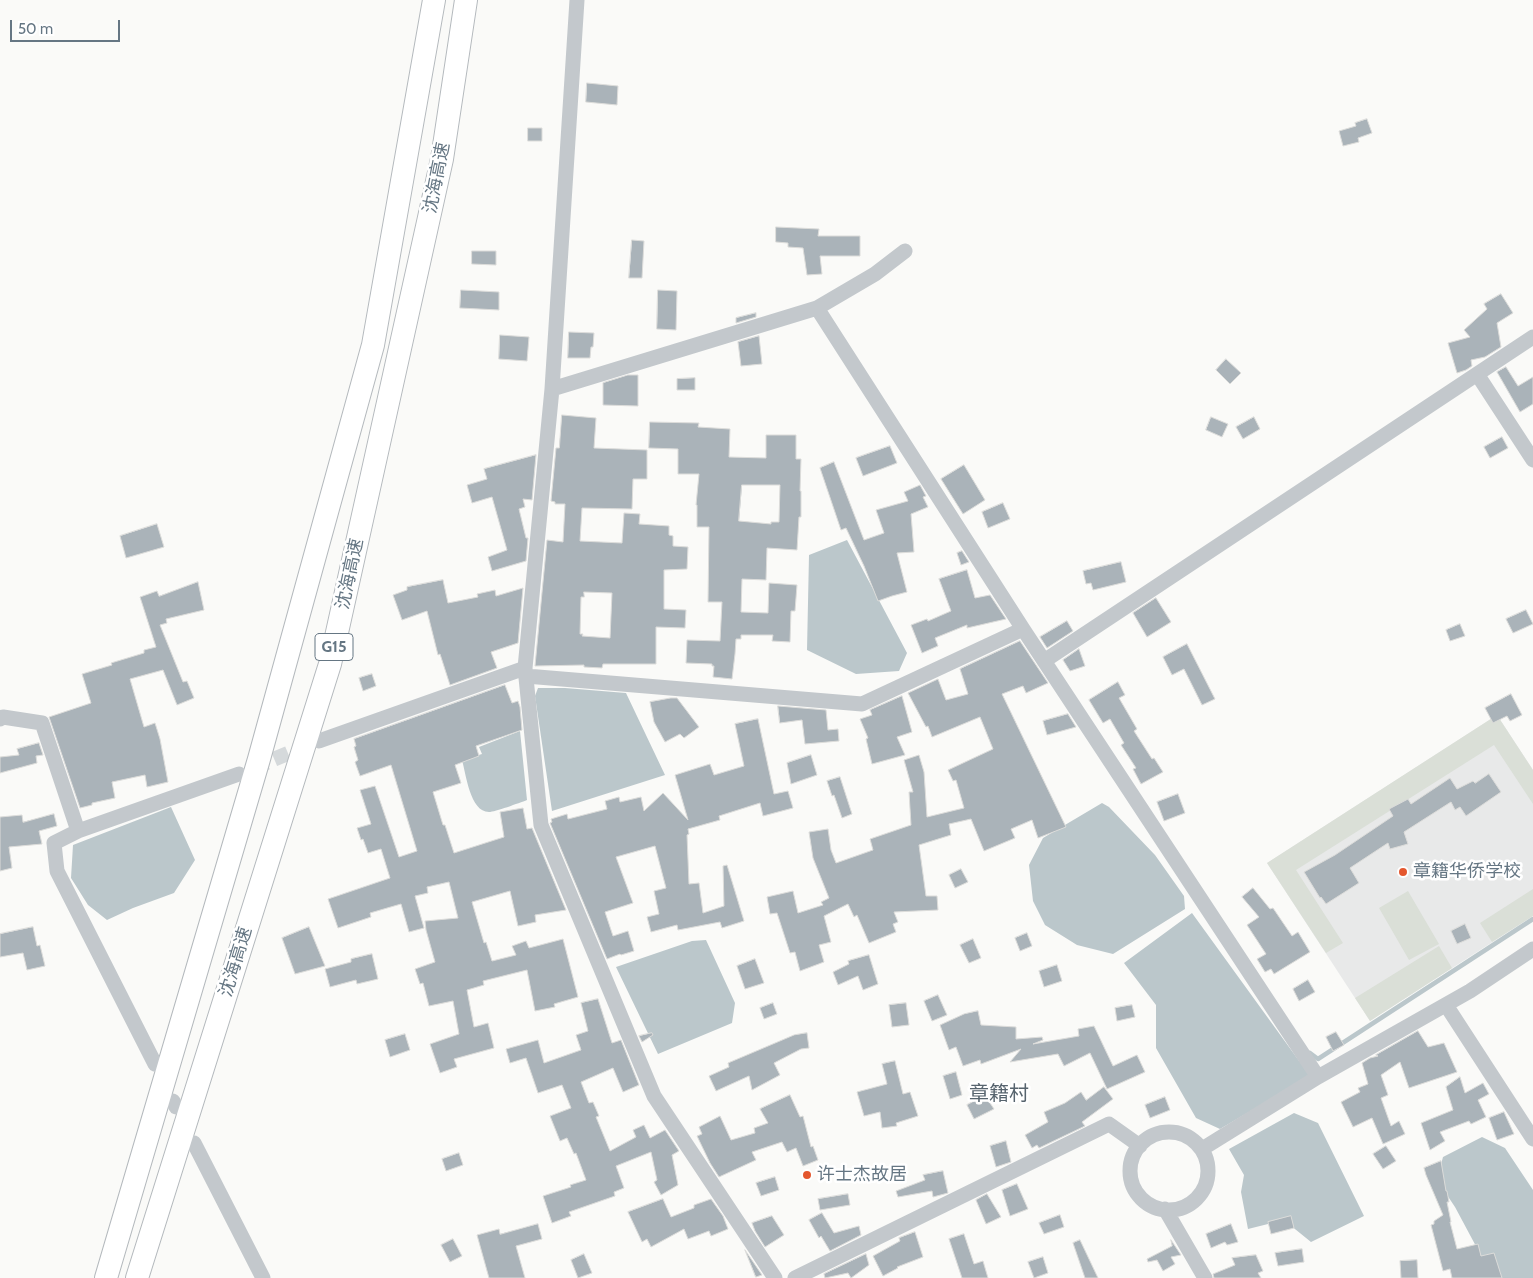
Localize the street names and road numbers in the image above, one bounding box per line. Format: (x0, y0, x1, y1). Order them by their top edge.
street label: 沈海高速 (420, 141, 454, 215)
street label: 沈海高速 (332, 537, 368, 611)
road number: G15 (315, 634, 353, 660)
street label: 沈海高速 (215, 924, 257, 1000)

